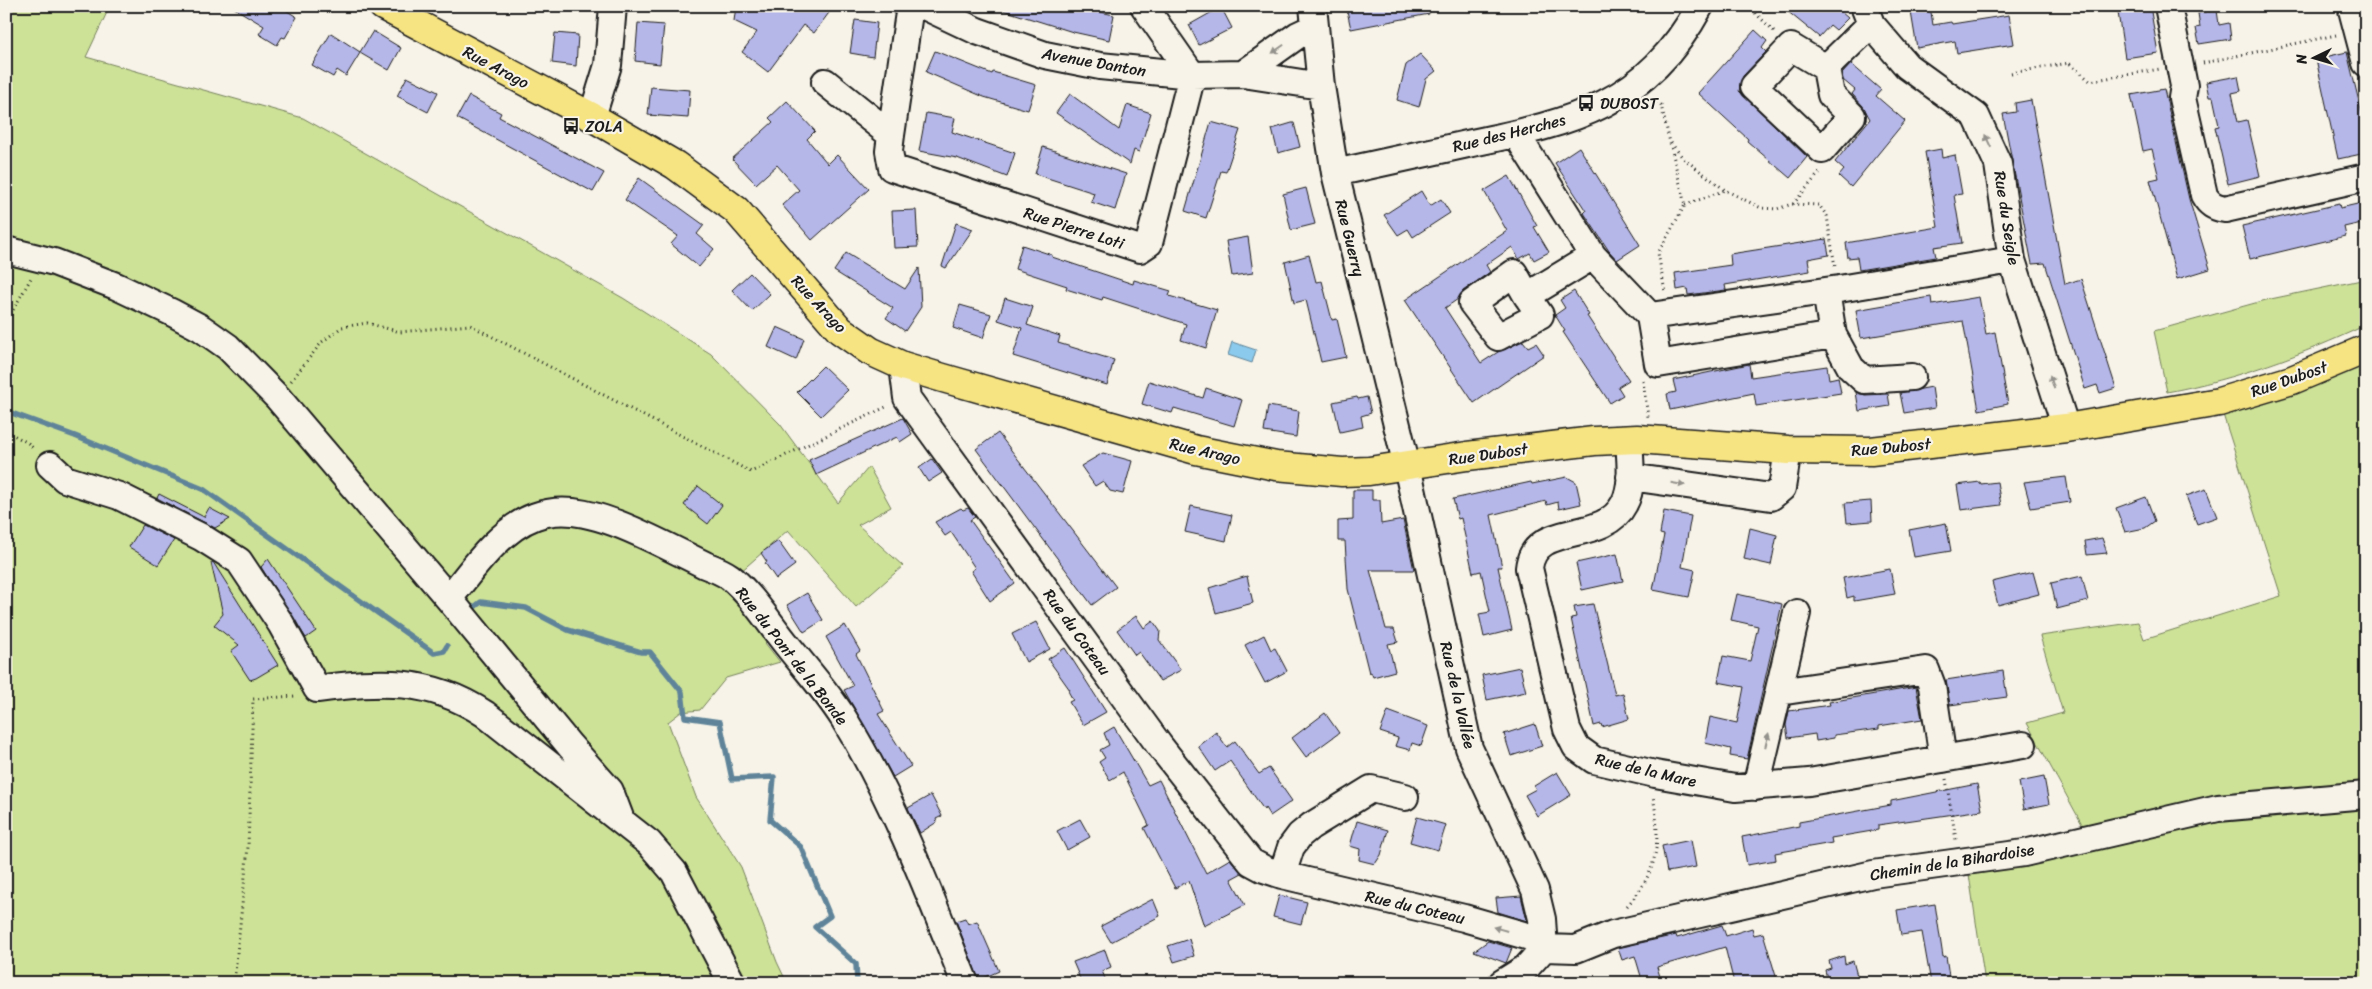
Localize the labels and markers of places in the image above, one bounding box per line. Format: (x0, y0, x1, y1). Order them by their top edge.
place label: DUBOST (1600, 89, 1659, 118)
bus stop icon: DUBOST (1576, 93, 1596, 113)
place label: ZOLA (585, 112, 623, 141)
bus stop icon: ZOLA (561, 116, 581, 136)

